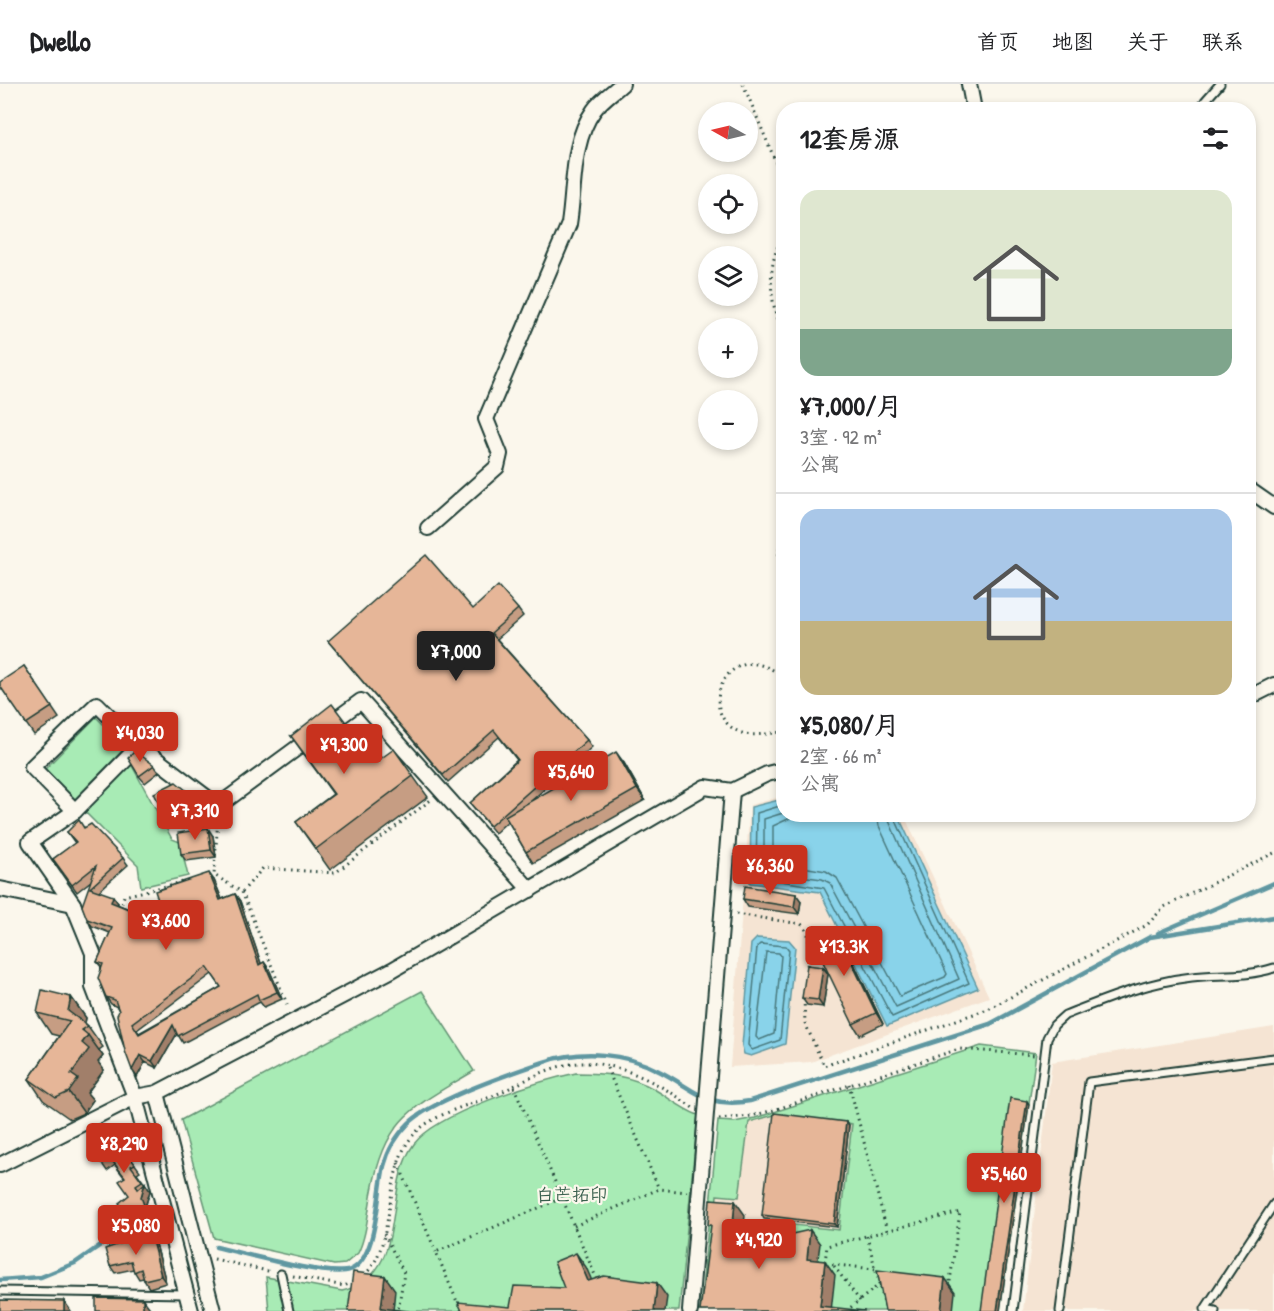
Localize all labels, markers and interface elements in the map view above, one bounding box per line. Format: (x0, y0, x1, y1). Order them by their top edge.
text: Dwello (30, 22, 91, 60)
text: 首页 (977, 27, 1019, 56)
text: 地图 (1052, 27, 1094, 56)
text: 关于 (1127, 27, 1169, 56)
text: 联系 (1202, 27, 1244, 56)
north arrow (698, 102, 758, 162)
map controls (698, 102, 758, 450)
text: 12套房源 (800, 121, 900, 156)
icon: filters (1199, 122, 1232, 155)
button: locate (698, 174, 758, 234)
icon: home (962, 229, 1070, 337)
button: layers (698, 246, 758, 306)
button: + (698, 318, 758, 378)
text: ¥7,000/月 (800, 388, 902, 423)
button: − (698, 390, 758, 450)
text: 3室 · 92 m² (800, 423, 882, 450)
text: 公寓 (800, 450, 840, 477)
icon: home (962, 548, 1070, 656)
pin: ¥7,000 (407, 631, 505, 682)
text: ¥7,000 (431, 637, 481, 664)
text: ¥5,080/月 (800, 707, 900, 742)
pin: ¥4,030 (91, 712, 189, 763)
text: ¥4,030 (116, 718, 164, 745)
pin: ¥9,300 (295, 724, 393, 775)
text: ¥9,300 (320, 730, 368, 757)
text: 2室 · 66 m² (800, 742, 881, 769)
pin: ¥5,640 (522, 751, 620, 802)
text: ¥5,640 (548, 757, 594, 784)
text: 公寓 (800, 769, 840, 796)
pin: ¥7,310 (146, 790, 244, 841)
text: ¥7,310 (171, 796, 219, 823)
pin: ¥6,360 (721, 845, 819, 896)
text: ¥6,360 (746, 851, 794, 878)
pin: ¥3,600 (117, 900, 215, 951)
text: ¥3,600 (142, 906, 190, 933)
pin: ¥13.3K (795, 926, 893, 977)
text: ¥13.3K (819, 932, 869, 959)
pin: ¥8,290 (75, 1123, 173, 1174)
text: ¥8,290 (100, 1129, 148, 1156)
pin: ¥5,460 (955, 1153, 1053, 1204)
text: ¥5,460 (981, 1159, 1027, 1186)
park label: 白芒拓印 (536, 1182, 608, 1207)
pin: ¥5,080 (87, 1205, 185, 1256)
text: ¥5,080 (112, 1211, 160, 1238)
pin: ¥4,920 (710, 1219, 808, 1270)
text: ¥4,920 (736, 1225, 782, 1252)

